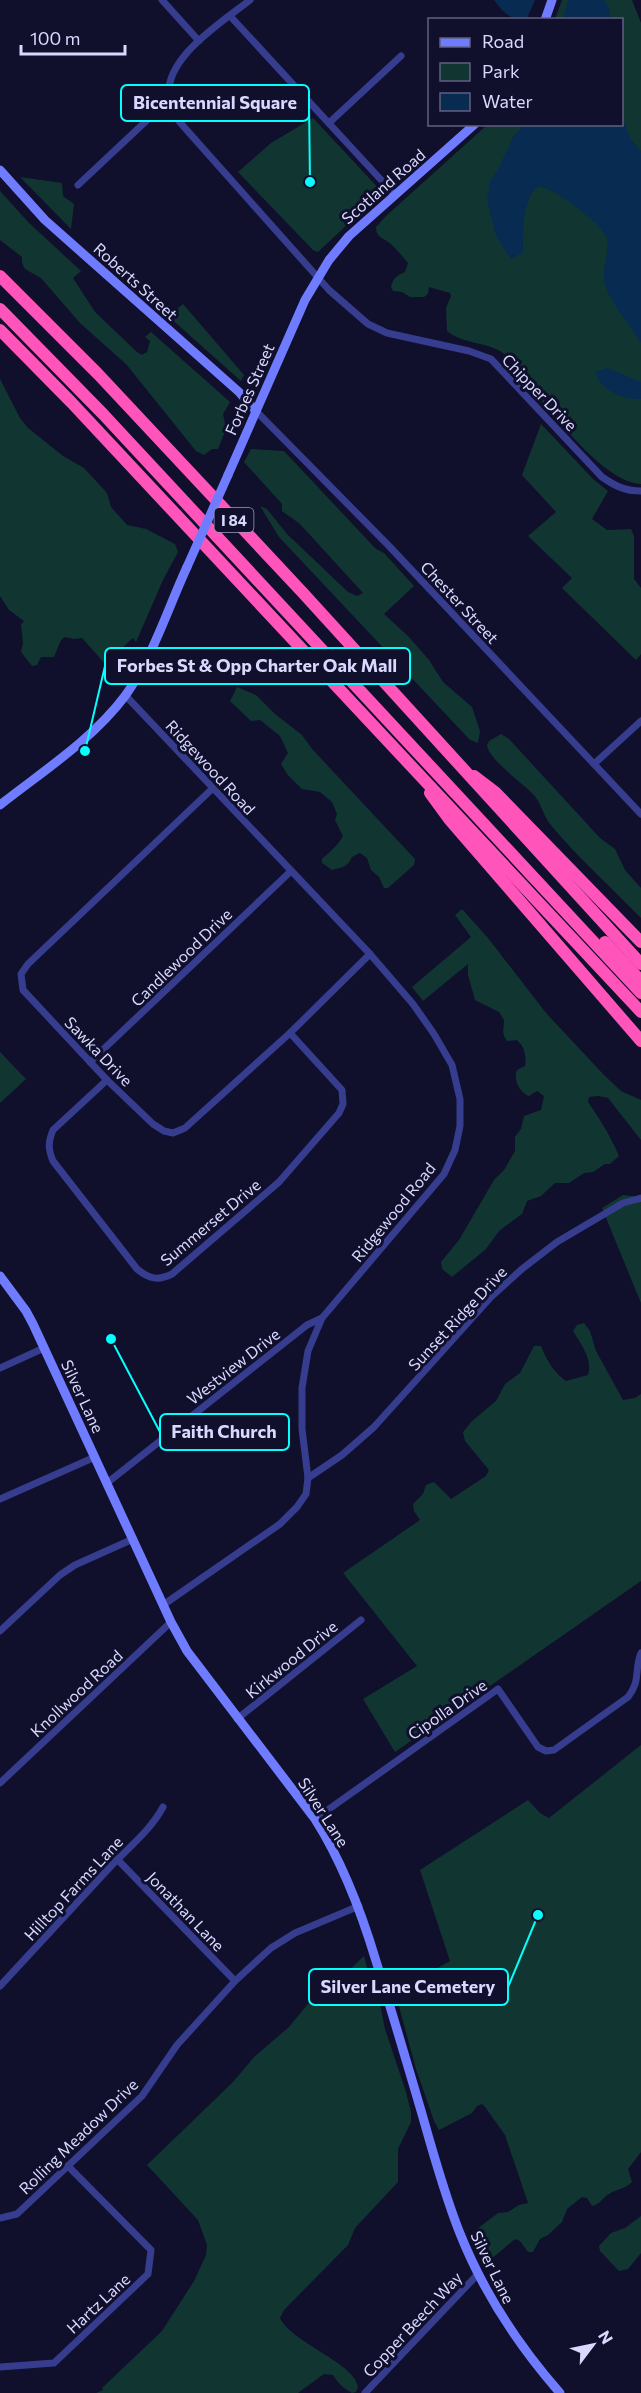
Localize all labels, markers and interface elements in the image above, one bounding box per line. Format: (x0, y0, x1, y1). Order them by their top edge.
scale bar (21, 18, 124, 56)
legend (428, 18, 623, 126)
text: 100 m (30, 27, 80, 49)
text: Road (482, 30, 524, 52)
text: Park (482, 60, 520, 82)
callout: Bicentennial Square (121, 85, 309, 121)
text: Water (482, 90, 533, 112)
text: Bicentennial Square (133, 91, 297, 113)
street label: Scotland Road (337, 145, 429, 227)
street label: Roberts Street (90, 238, 182, 324)
street label: Forbes Street (220, 340, 278, 438)
street label: Chipper Drive (499, 350, 581, 434)
road number: I 84 (214, 508, 254, 532)
street label: Chester Street (417, 557, 503, 647)
callout: Forbes St & Opp Charter Oak Mall (105, 648, 410, 684)
text: Forbes St & Opp Charter Oak Mall (117, 654, 397, 676)
street label: Ridgewood Road (162, 716, 260, 818)
street label: Candlewood Drive (127, 904, 235, 1010)
street label: Sawka Drive (61, 1012, 137, 1090)
street label: Ridgewood Road (347, 1159, 439, 1265)
street label: Summerset Drive (156, 1175, 264, 1269)
street label: Sunset Ridge Drive (404, 1262, 510, 1374)
street label: Westview Drive (183, 1324, 283, 1408)
street label: Silver Lane (58, 1356, 108, 1436)
callout: Faith Church (160, 1414, 289, 1450)
text: Faith Church (171, 1420, 277, 1442)
street label: Kirkwood Drive (241, 1616, 341, 1702)
street label: Knollwood Road (26, 1646, 126, 1740)
street label: Cipolla Drive (404, 1675, 490, 1743)
street label: Silver Lane (295, 1774, 353, 1850)
street label: Hilltop Farms Lane (20, 1832, 126, 1944)
street label: Jonathan Lane (143, 1867, 229, 1955)
callout: Silver Lane Cemetery (309, 1969, 508, 2005)
text: Silver Lane Cemetery (321, 1975, 496, 1997)
street label: Rolling Meadow Drive (15, 2074, 141, 2198)
street label: Silver Lane (467, 2228, 519, 2306)
street label: Copper Beech Way (358, 2268, 466, 2380)
street label: Hartz Lane (62, 2269, 134, 2337)
north arrow (563, 2315, 623, 2375)
text: N (595, 2327, 617, 2347)

